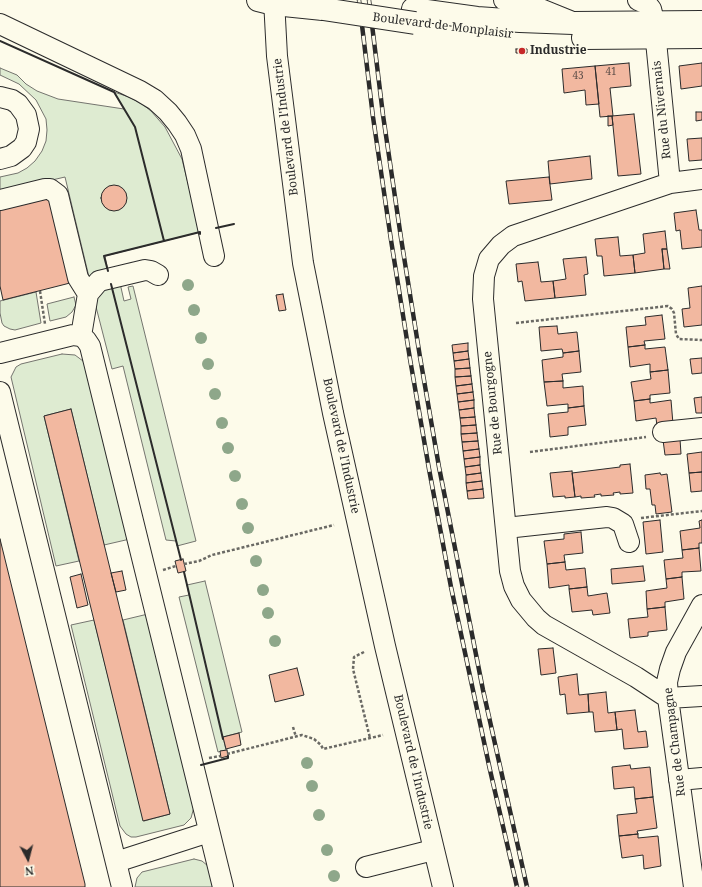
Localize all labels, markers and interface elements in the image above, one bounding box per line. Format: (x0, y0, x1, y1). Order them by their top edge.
street label: Boulevard de Monplaisir (372, 10, 514, 42)
place label: Industrie (530, 44, 587, 58)
marker: Industrie (517, 46, 527, 56)
street label: Boulevard de l'Industrie (270, 57, 302, 197)
street label: Rue du Nivernais (650, 60, 674, 160)
house number: 41 (605, 66, 617, 78)
house number: 43 (572, 70, 584, 82)
street label: Rue de Bourgogne (480, 351, 506, 455)
street label: Boulevard de l'Industrie (320, 377, 362, 515)
street label: Rue de Champagne (661, 687, 689, 797)
street label: Boulevard de l'Industrie (390, 693, 436, 831)
north arrow (8, 839, 48, 879)
text: N (24, 863, 35, 879)

